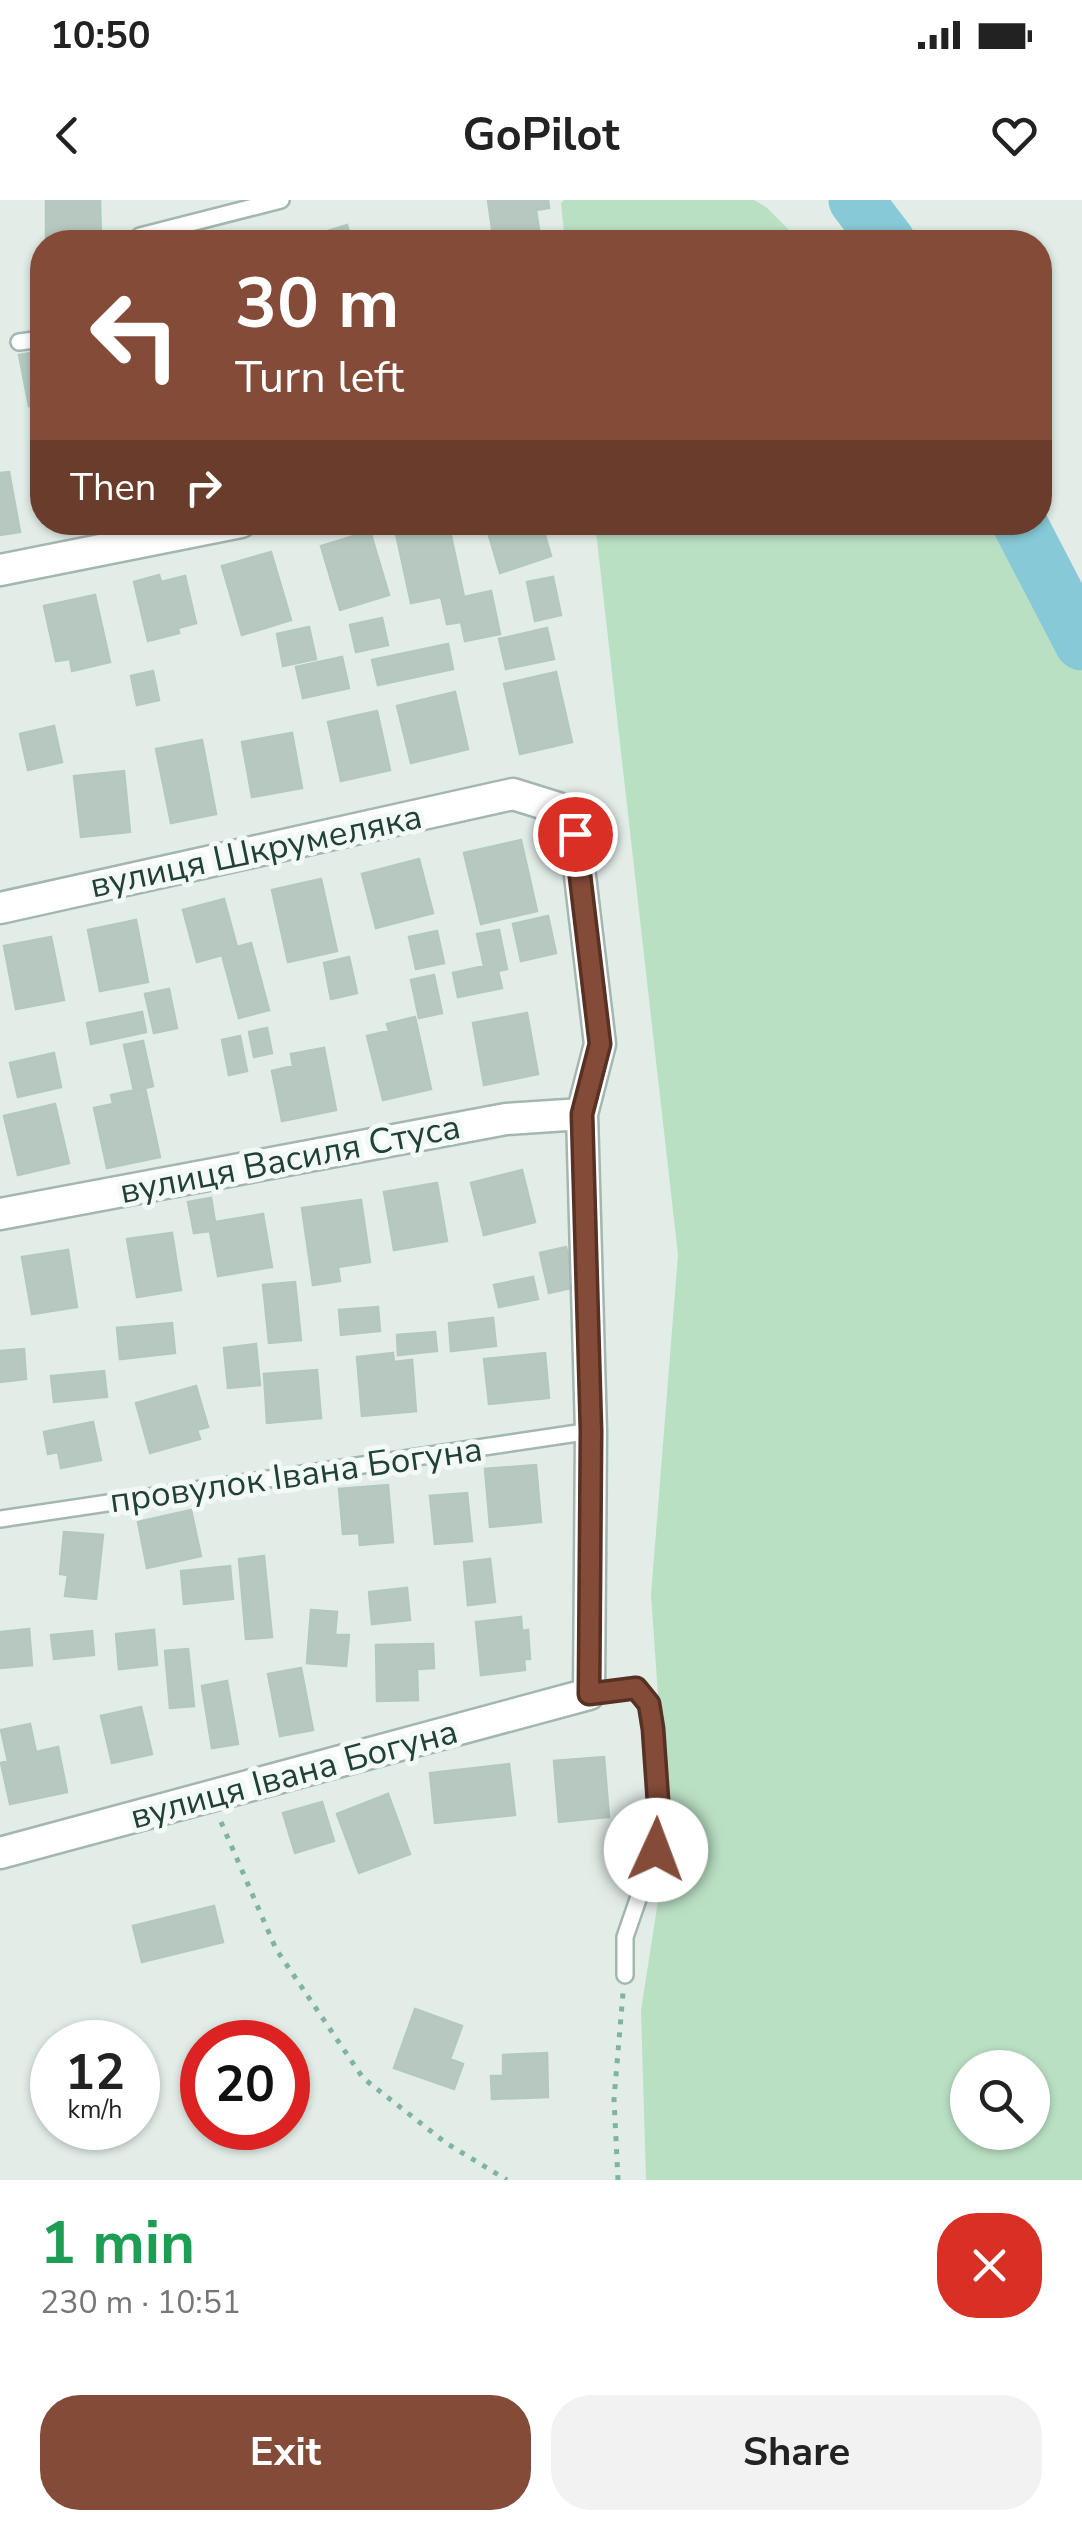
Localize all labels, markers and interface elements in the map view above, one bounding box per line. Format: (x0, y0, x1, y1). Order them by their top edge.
text: 10:50 (50, 10, 151, 61)
text: GoPilot (463, 105, 619, 166)
icon: back (40, 108, 95, 163)
icon: heart (987, 108, 1042, 163)
text: 30 m (235, 256, 399, 352)
icon: left (70, 270, 200, 400)
text: Turn left (235, 347, 404, 408)
icon: right (176, 460, 231, 515)
text: Then (70, 462, 156, 513)
pin (533, 792, 618, 877)
street label: вулиця Шкрумеляка (86, 793, 426, 909)
icon: arrive (548, 807, 603, 862)
street label: вулиця Василя Стуса (116, 1103, 464, 1215)
street label: провулок Івана Богуна (107, 1426, 485, 1524)
street label: вулиця Івана Богуна (125, 1708, 463, 1840)
position arrow (604, 1798, 708, 1902)
speed limit sign: 20 (180, 2020, 310, 2150)
text: 12 (65, 2038, 125, 2107)
map controls (950, 2050, 1050, 2150)
button: search (950, 2050, 1050, 2150)
text: km/h (67, 2093, 123, 2127)
text: 1 min (40, 2202, 195, 2284)
button: close (937, 2213, 1042, 2318)
text: 230 m · 10:51 (40, 2281, 241, 2324)
button: Exit (40, 2395, 531, 2510)
button: Share (551, 2395, 1042, 2510)

